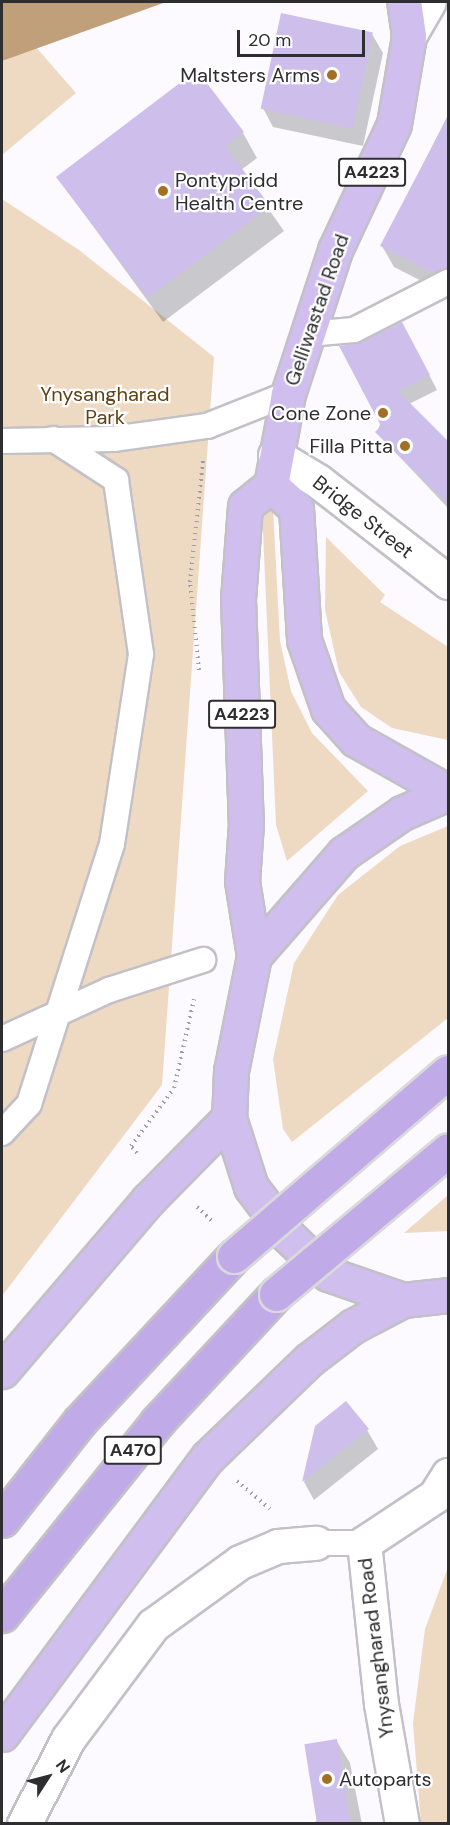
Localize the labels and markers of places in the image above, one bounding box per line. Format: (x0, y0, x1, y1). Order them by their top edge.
place label: Maltsters Arms (180, 63, 320, 87)
marker: Maltsters Arms (325, 68, 339, 82)
place label: Pontypridd Health Centre (175, 168, 303, 215)
marker: Pontypridd Health Centre (156, 184, 170, 198)
place label: Cone Zone (271, 401, 371, 425)
marker: Cone Zone (376, 406, 390, 420)
place label: Filla Pitta (309, 434, 393, 458)
marker: Filla Pitta (398, 439, 412, 453)
place label: Autoparts (339, 1767, 432, 1791)
marker: Autoparts (320, 1772, 334, 1786)

